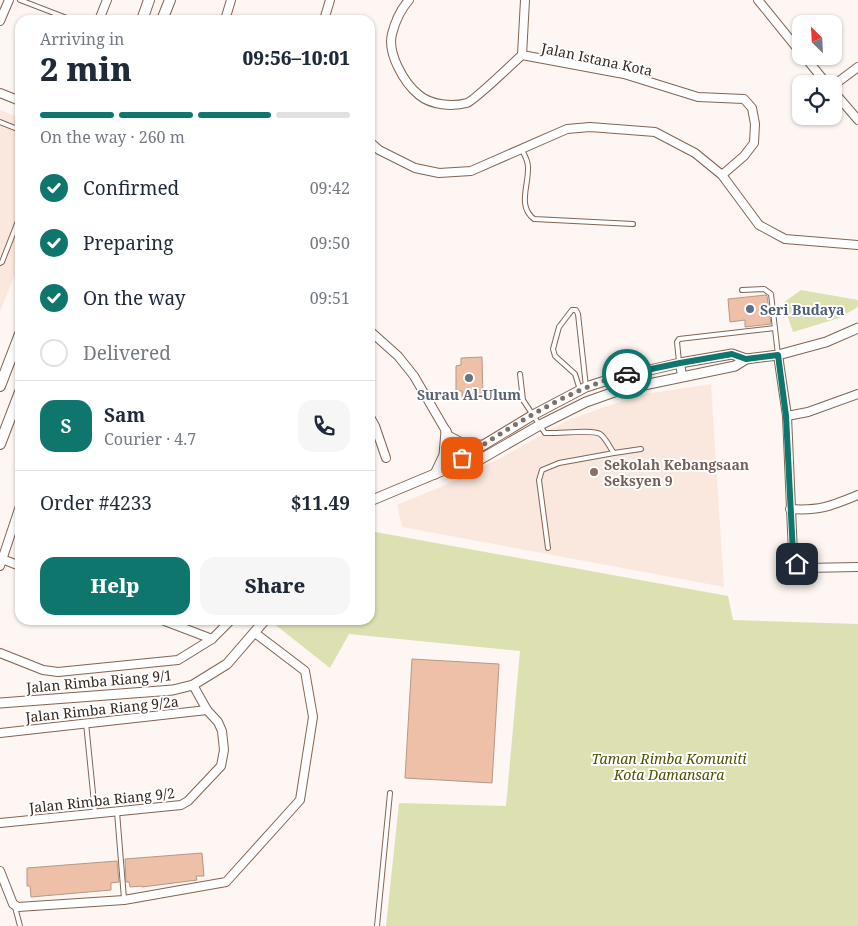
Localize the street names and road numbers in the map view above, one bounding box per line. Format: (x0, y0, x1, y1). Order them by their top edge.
street label: Jalan Istana Kota (539, 38, 654, 80)
street label: Jalan Rimba Riang 9/1 (24, 665, 173, 697)
street label: Jalan Rimba Riang 9/2a (23, 691, 180, 727)
street label: Jalan Rimba Riang 9/2 (27, 783, 176, 817)

